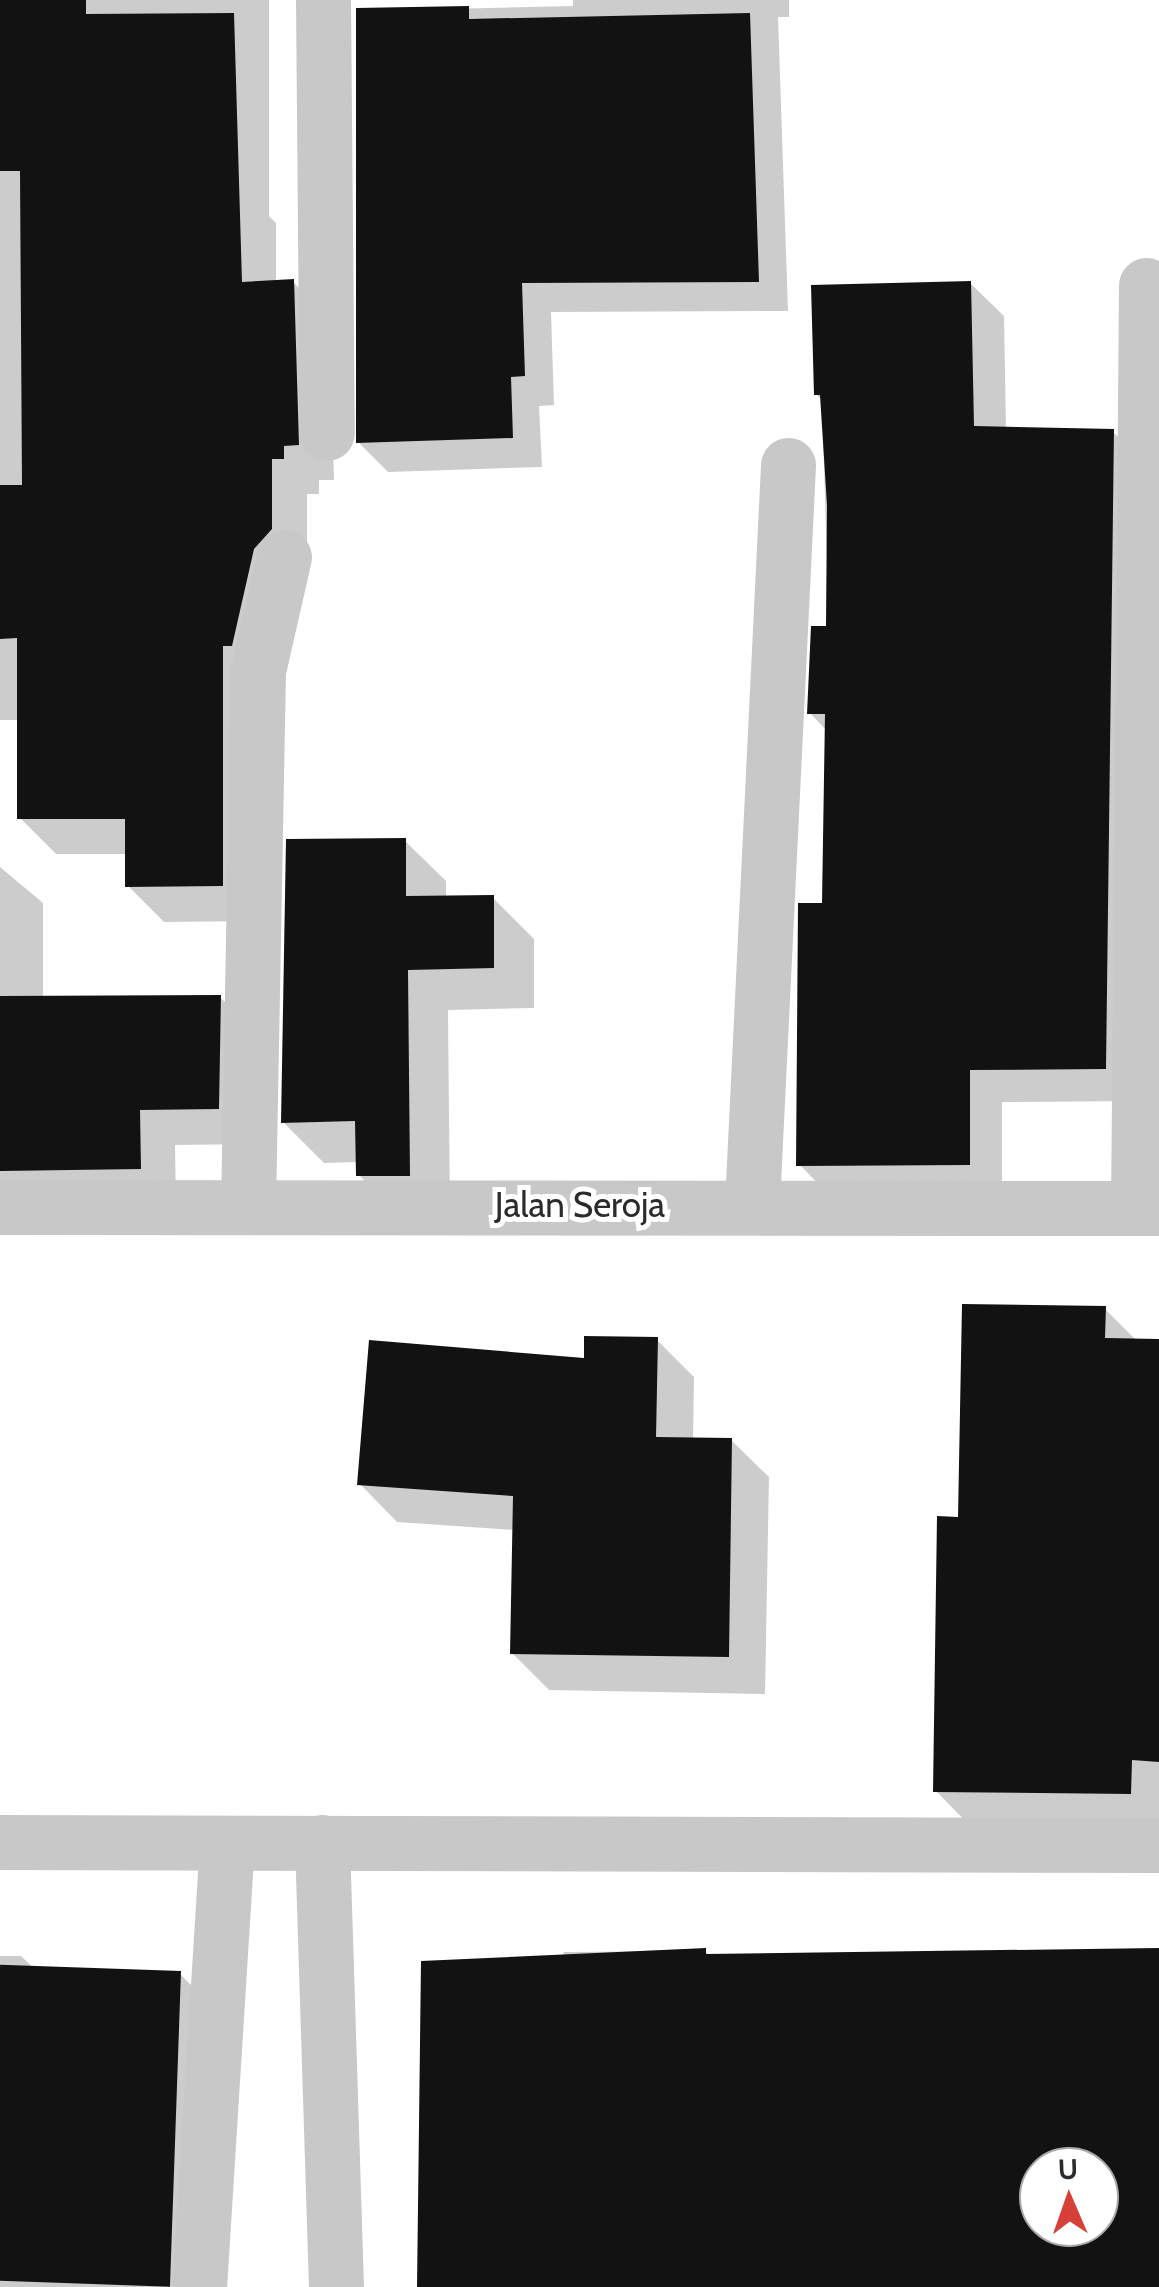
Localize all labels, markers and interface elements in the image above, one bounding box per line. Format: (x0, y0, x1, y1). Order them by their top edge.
street label: Jalan Seroja (495, 1184, 665, 1226)
north arrow (1019, 2147, 1119, 2247)
text: U (1057, 2152, 1079, 2186)

